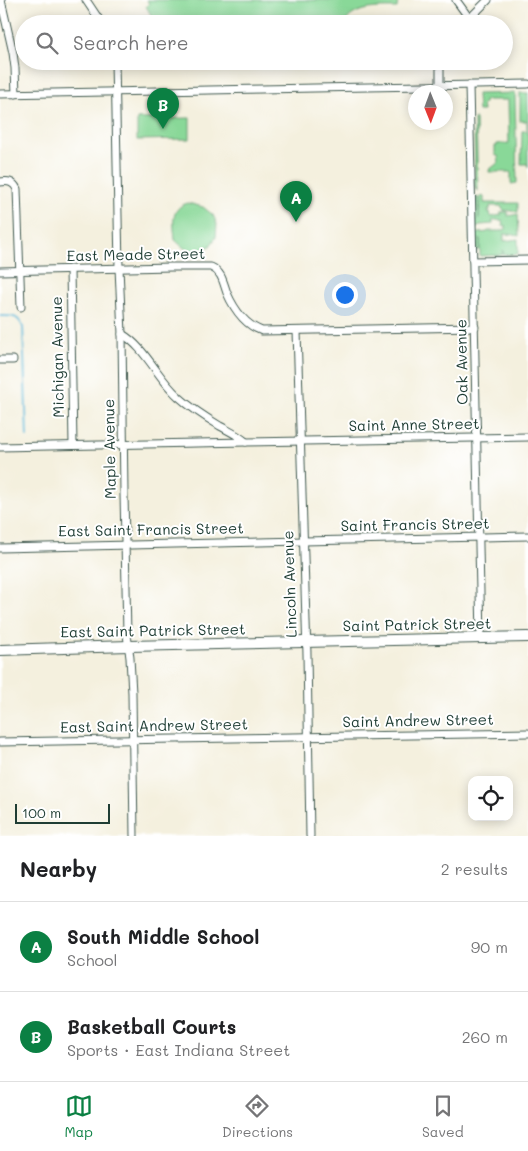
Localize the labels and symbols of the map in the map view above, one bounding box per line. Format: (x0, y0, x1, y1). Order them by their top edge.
north arrow (408, 85, 453, 130)
pin: B (147, 88, 179, 129)
pin: A (280, 181, 312, 222)
street label: East Meade Street (67, 243, 205, 265)
your location (332, 282, 358, 308)
street label: Michigan Avenue (46, 296, 68, 418)
street label: Oak Avenue (450, 319, 472, 405)
street label: Maple Avenue (98, 399, 120, 499)
street label: Saint Anne Street (348, 413, 480, 435)
street label: Saint Francis Street (340, 513, 490, 535)
street label: East Saint Francis Street (58, 517, 244, 541)
street label: Lincoln Avenue (277, 530, 301, 638)
street label: Saint Patrick Street (342, 613, 491, 635)
street label: East Saint Patrick Street (60, 618, 246, 642)
street label: Saint Andrew Street (342, 709, 494, 731)
street label: East Saint Andrew Street (60, 713, 248, 737)
scale bar (15, 801, 110, 824)

